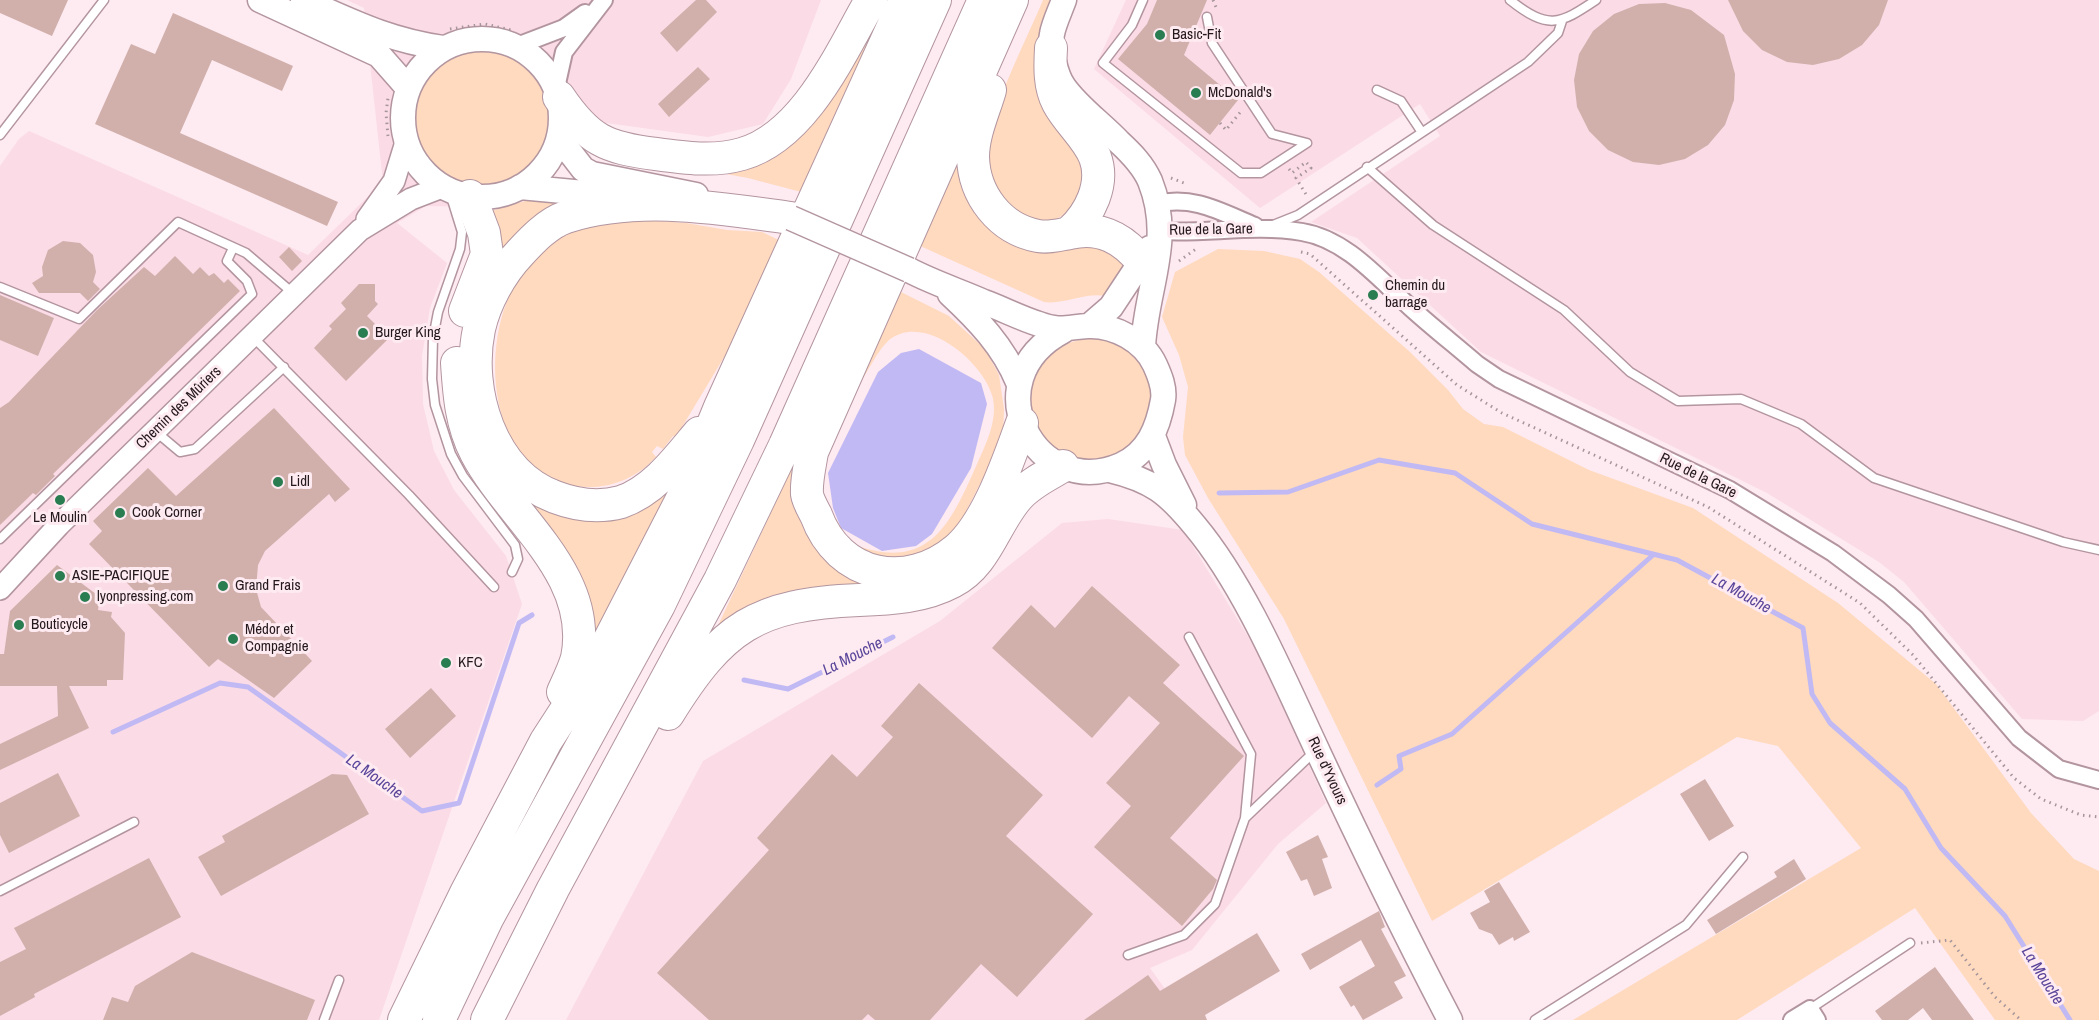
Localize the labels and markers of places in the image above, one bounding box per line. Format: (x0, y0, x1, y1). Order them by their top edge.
place label: Basic-Fit (1172, 26, 1221, 44)
marker: Basic-Fit (1153, 28, 1167, 42)
place label: McDonald's (1208, 84, 1272, 102)
marker: McDonald's (1189, 86, 1203, 100)
place label: Chemin du barrage (1385, 277, 1445, 312)
marker: Chemin du barrage (1366, 288, 1380, 302)
place label: Burger King (375, 324, 441, 342)
marker: Burger King (356, 326, 370, 340)
place label: Lidl (290, 473, 310, 491)
marker: Lidl (271, 475, 285, 489)
marker: Le Moulin (53, 493, 67, 507)
place label: Cook Corner (132, 504, 202, 522)
marker: Cook Corner (113, 506, 127, 520)
place label: Le Moulin (33, 509, 87, 527)
place label: ASIE-PACIFIQUE (72, 567, 170, 585)
marker: ASIE-PACIFIQUE (53, 569, 67, 583)
place label: Grand Frais (235, 577, 301, 595)
marker: Grand Frais (216, 579, 230, 593)
place label: lyonpressing.com (97, 588, 193, 606)
marker: lyonpressing.com (78, 590, 92, 604)
place label: Bouticycle (31, 616, 88, 634)
marker: Bouticycle (12, 618, 26, 632)
place label: Médor et Compagnie (245, 621, 309, 656)
marker: Médor et Compagnie (226, 632, 240, 646)
place label: KFC (458, 654, 483, 672)
marker: KFC (439, 656, 453, 670)

